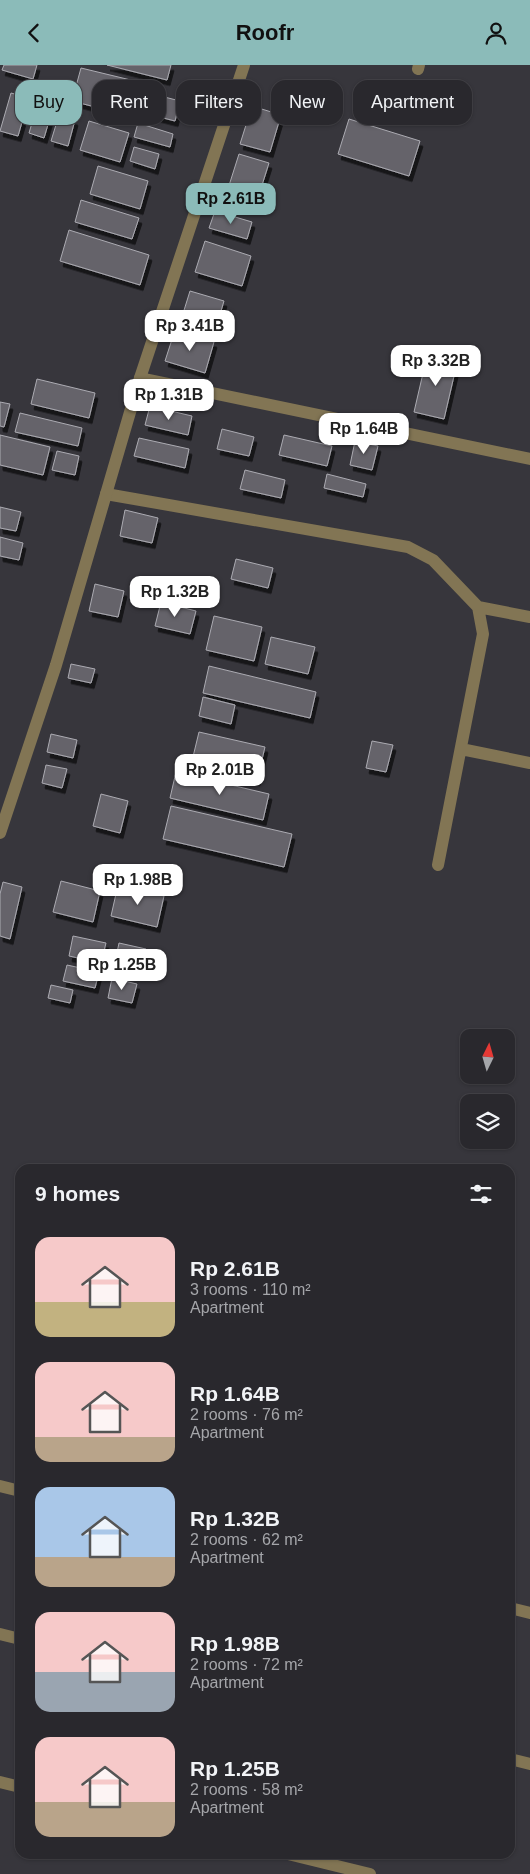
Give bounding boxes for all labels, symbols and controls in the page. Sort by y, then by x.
icon: back [20,19,48,47]
icon: person [482,19,510,47]
text: Roofr [236,20,294,45]
chip: Buy [15,80,82,125]
chip: Rent [92,80,166,125]
chip: Filters [176,80,261,125]
chip: New [271,80,343,125]
chip: Apartment [353,80,472,125]
pin: Rp 2.61B [179,183,283,225]
text: Rp 2.61B [197,190,265,207]
pin: Rp 3.41B [138,309,242,352]
text: Rp 3.41B [156,317,224,334]
pin: Rp 3.32B [384,345,488,387]
text: Rp 3.32B [402,352,470,369]
pin: Rp 1.31B [117,379,221,421]
text: Rp 1.31B [135,386,203,403]
pin: Rp 1.64B [312,413,416,455]
text: Rp 1.64B [330,420,398,437]
pin: Rp 1.32B [123,575,227,618]
text: Rp 1.32B [141,583,209,600]
pin: Rp 2.01B [168,753,272,796]
text: Rp 2.01B [186,761,254,778]
pin: Rp 1.98B [86,863,190,906]
text: Rp 1.98B [104,871,172,888]
pin: Rp 1.25B [70,949,174,991]
text: Rp 1.25B [88,956,156,973]
north arrow [460,1029,515,1084]
map controls [460,1029,515,1149]
button: layers [460,1094,515,1149]
icon: filters [467,1180,495,1208]
text: 9 homes [35,1182,120,1205]
icon: home [75,1257,135,1317]
text: Rp 2.61B [190,1257,280,1280]
text: 3 rooms · 110 m² [190,1281,311,1298]
text: Apartment [190,1299,264,1316]
icon: home [75,1382,135,1442]
text: Rp 1.64B [190,1382,280,1405]
text: 2 rooms · 76 m² [190,1406,303,1423]
text: Apartment [190,1424,264,1441]
icon: home [75,1507,135,1567]
text: Rp 1.32B [190,1507,280,1530]
text: 2 rooms · 62 m² [190,1531,303,1548]
text: Apartment [190,1549,264,1566]
icon: home [75,1632,135,1692]
text: Rp 1.98B [190,1632,280,1655]
text: 2 rooms · 72 m² [190,1656,303,1673]
text: Apartment [190,1674,264,1691]
icon: home [75,1757,135,1817]
text: Rp 1.25B [190,1757,280,1780]
text: 2 rooms · 58 m² [190,1781,303,1798]
text: Apartment [190,1799,264,1816]

